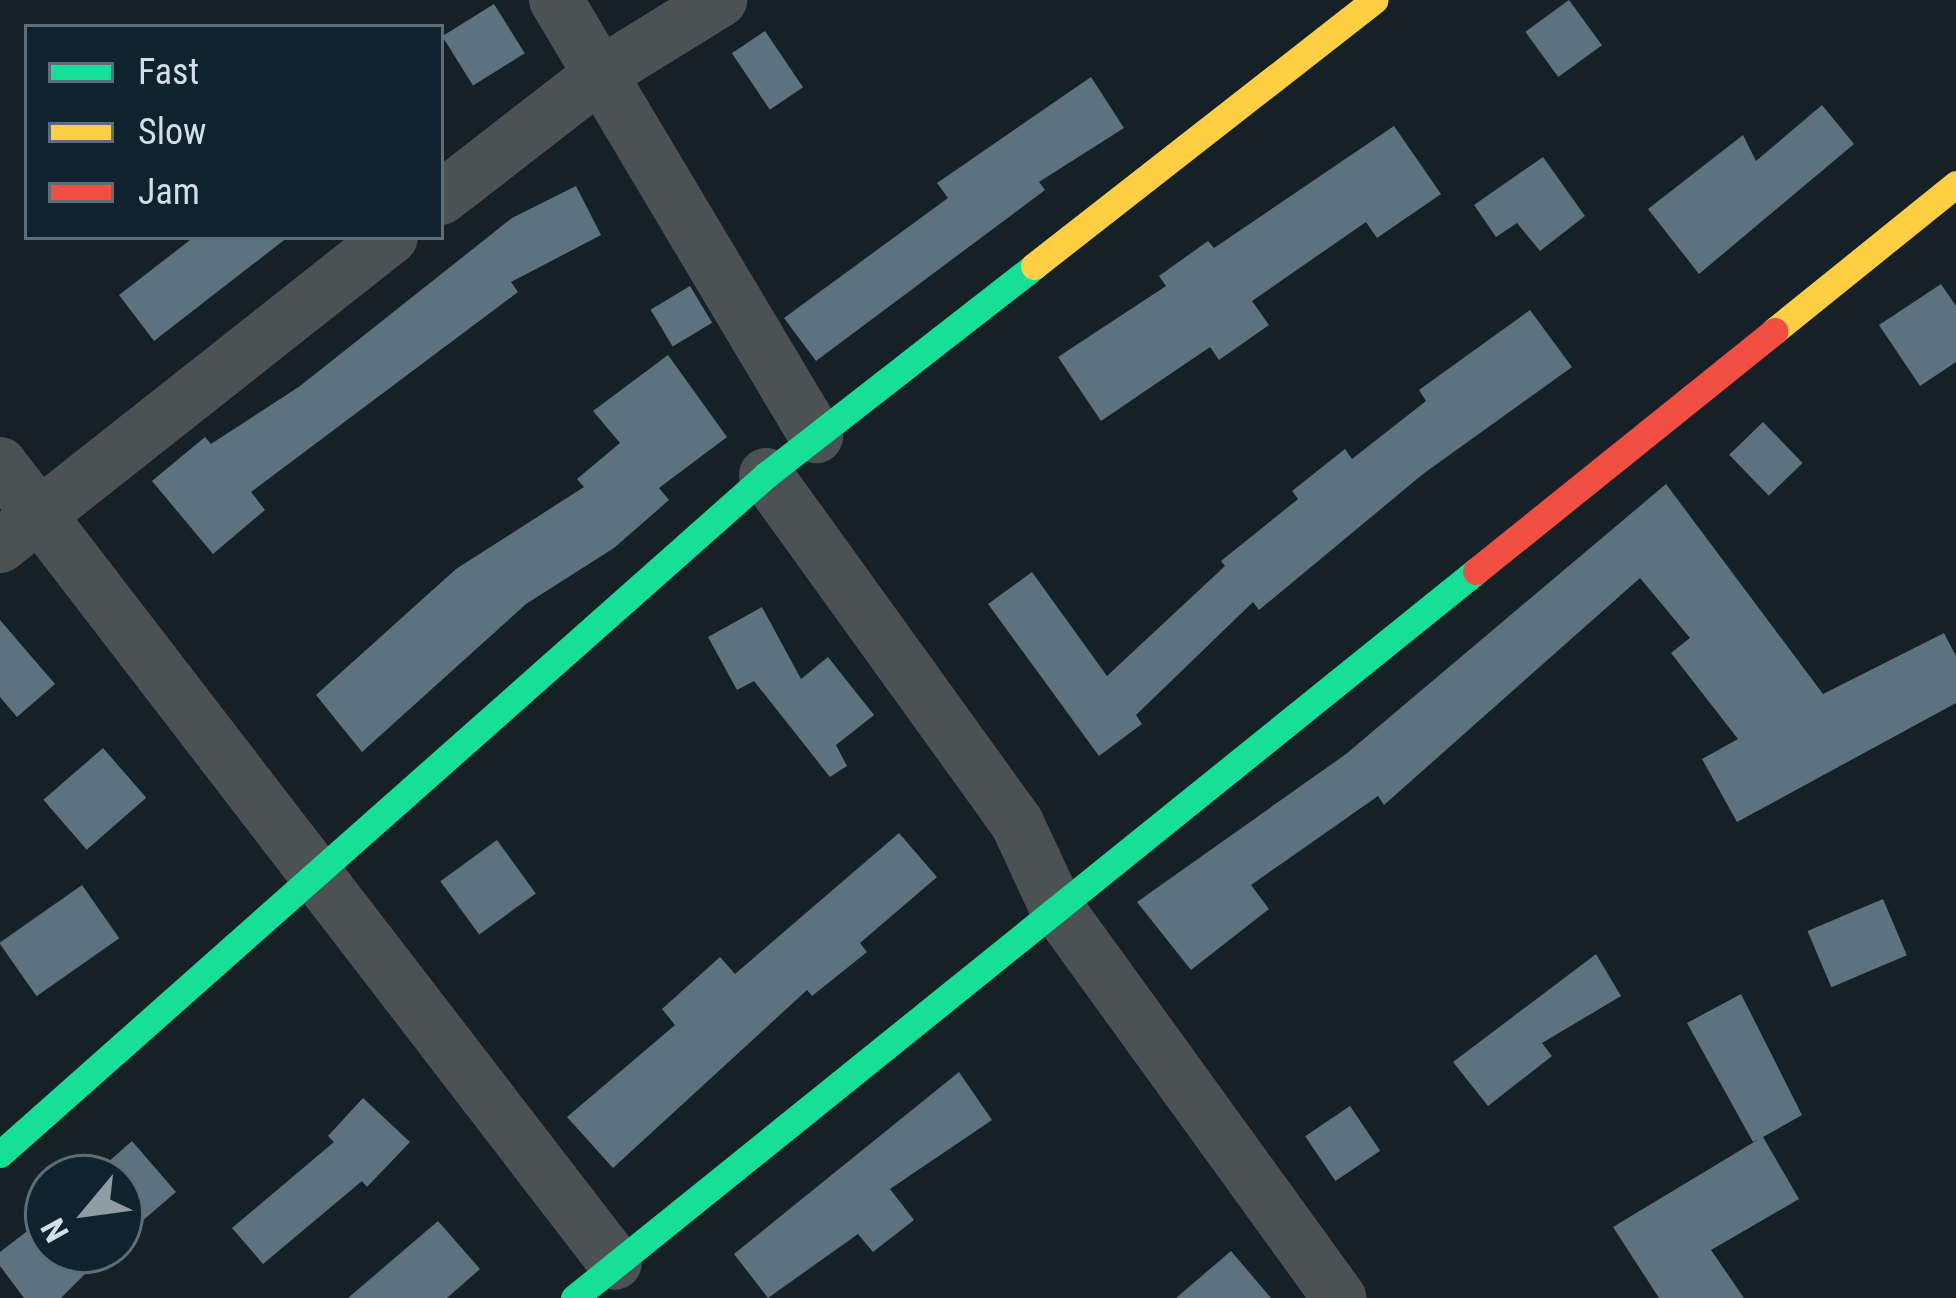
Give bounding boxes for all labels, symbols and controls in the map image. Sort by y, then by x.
legend [24,24,444,240]
text: Fast [138,51,199,93]
text: Slow [138,111,206,153]
text: Jam [138,171,200,213]
north arrow [24,1154,144,1274]
text: N [33,1212,77,1249]

